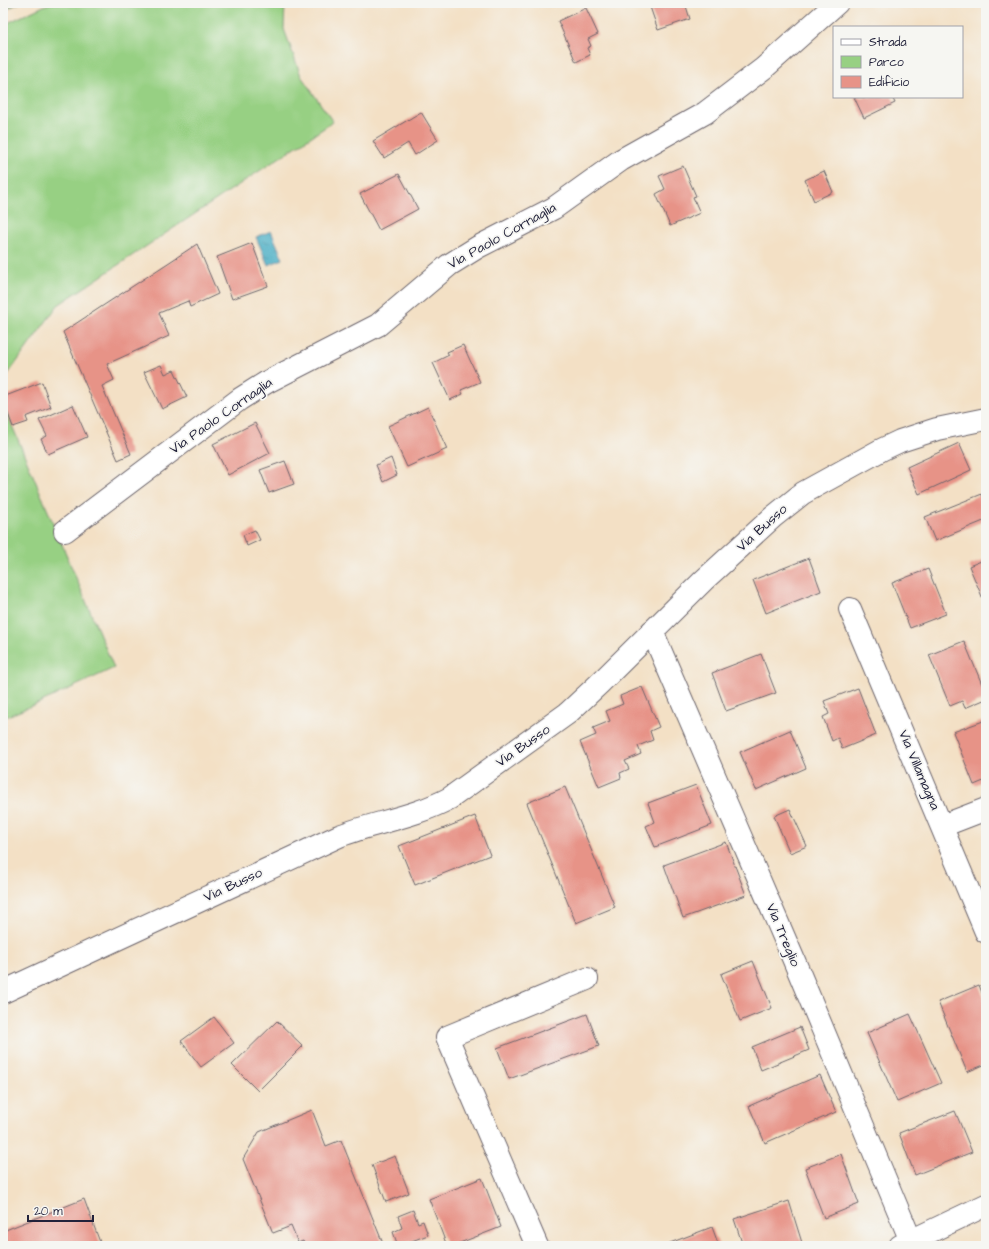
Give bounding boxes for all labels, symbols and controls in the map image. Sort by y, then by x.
legend [833,26,963,98]
text: Strada [869,34,907,51]
text: Parco [869,54,904,71]
text: Edificio [869,74,909,91]
street label: Via Paolo Cornaglia [444,198,560,274]
street label: Via Paolo Cornaglia [165,373,277,459]
street label: Via Busso [732,500,792,556]
street label: Via Busso [492,720,554,772]
street label: Via Villamagna [893,727,945,813]
street label: Via Busso [200,863,266,907]
street label: Via Treglio [761,900,805,970]
scale bar [28,1197,93,1223]
text: 20 m [34,1203,63,1220]

